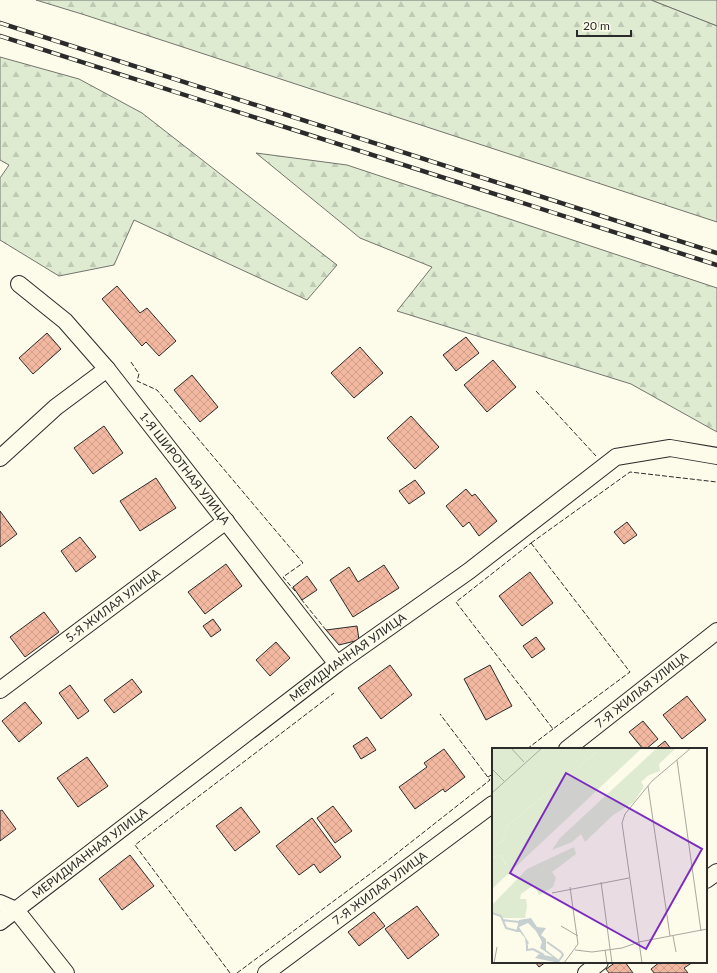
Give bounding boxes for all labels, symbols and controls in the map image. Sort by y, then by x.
scale bar [577,12,631,38]
text: 20 m [583,18,610,33]
street label: 1-Я ШИРОТНАЯ УЛИЦА [136,409,234,528]
street label: 5-Я ЖИЛАЯ УЛИЦА [62,564,164,645]
street label: МЕРИДИАННАЯ УЛИЦА [286,609,410,705]
street label: 7-Я ЖИЛАЯ УЛИЦА [592,648,692,731]
inset map [492,748,707,963]
street label: МЕРИДИАННАЯ УЛИЦА [29,804,151,902]
street label: 7-Я ЖИЛАЯ УЛИЦА [329,847,431,928]

